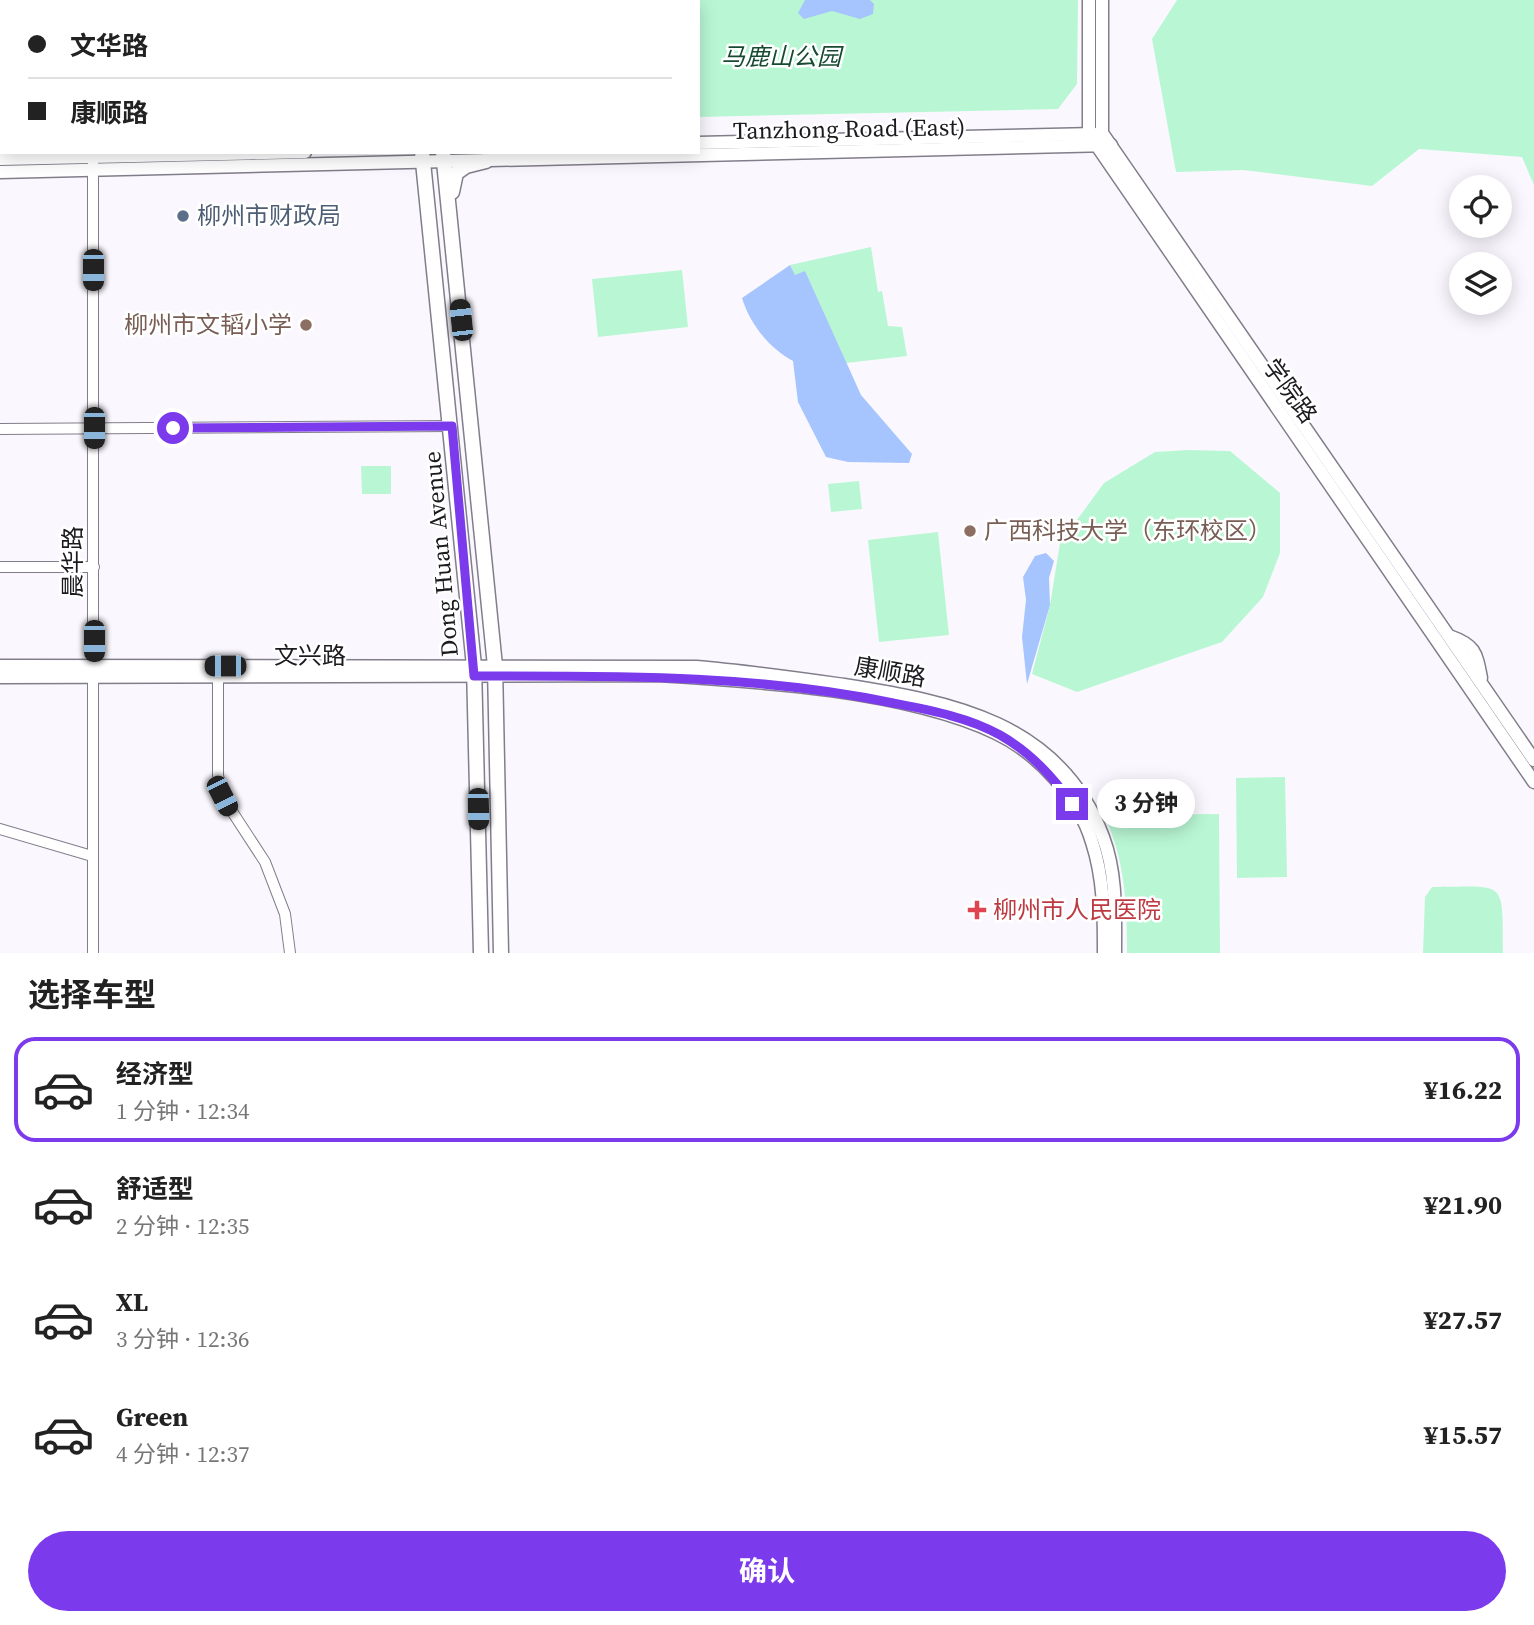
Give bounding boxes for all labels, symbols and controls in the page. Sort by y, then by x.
text: 文华路 [70,28,148,64]
park label: 马鹿山公园 [721,40,844,73]
text: 康顺路 [70,95,148,131]
street label: Tanzhong Road (East) [733,110,965,147]
map controls [1449,175,1512,315]
button: locate [1449,175,1512,238]
place label: 柳州市财政局 [197,199,341,232]
marker: 柳州市财政局 [175,208,191,224]
car [83,249,104,291]
button: layers [1449,252,1512,315]
car [449,298,474,342]
place label: 柳州市文韬小学 [124,308,292,341]
marker: 柳州市文韬小学 [298,317,314,333]
street label: 学院路 [1256,352,1325,430]
car [84,407,105,449]
route start [157,412,189,444]
street label: Dong Huan Avenue [415,450,466,658]
place label: 广西科技大学（东环校区） [984,514,1272,547]
marker: 广西科技大学（东环校区） [962,523,978,539]
street label: 晨华路 [56,526,89,598]
car [84,620,105,662]
street label: 文兴路 [274,639,346,672]
street label: 康顺路 [852,649,928,694]
car [205,656,247,677]
car [204,773,241,819]
callout: 3 分钟 [1096,780,1194,828]
text: 3 分钟 [1114,787,1178,819]
car [468,788,489,830]
route end [1056,788,1088,820]
place label: 柳州市人民医院 [993,893,1161,926]
marker: 柳州市人民医院 [967,900,987,920]
text: 选择车型 [28,973,156,1017]
text: 经济型 [116,1056,194,1092]
icon: car [32,1058,95,1121]
text: ¥16.22 [1424,1072,1502,1108]
text: 1 分钟 · 12:34 [116,1095,249,1127]
text: 舒适型 [116,1171,194,1207]
icon: car [32,1173,95,1236]
text: ¥21.90 [1424,1187,1502,1223]
text: 2 分钟 · 12:35 [116,1210,249,1242]
text: XL [116,1284,148,1320]
icon: car [32,1288,95,1351]
text: ¥27.57 [1424,1302,1502,1338]
text: 3 分钟 · 12:36 [116,1323,249,1355]
text: Green [116,1399,188,1435]
icon: car [32,1403,95,1466]
text: ¥15.57 [1424,1417,1502,1453]
text: 4 分钟 · 12:37 [116,1438,249,1470]
button: 确认 [28,1531,1506,1611]

